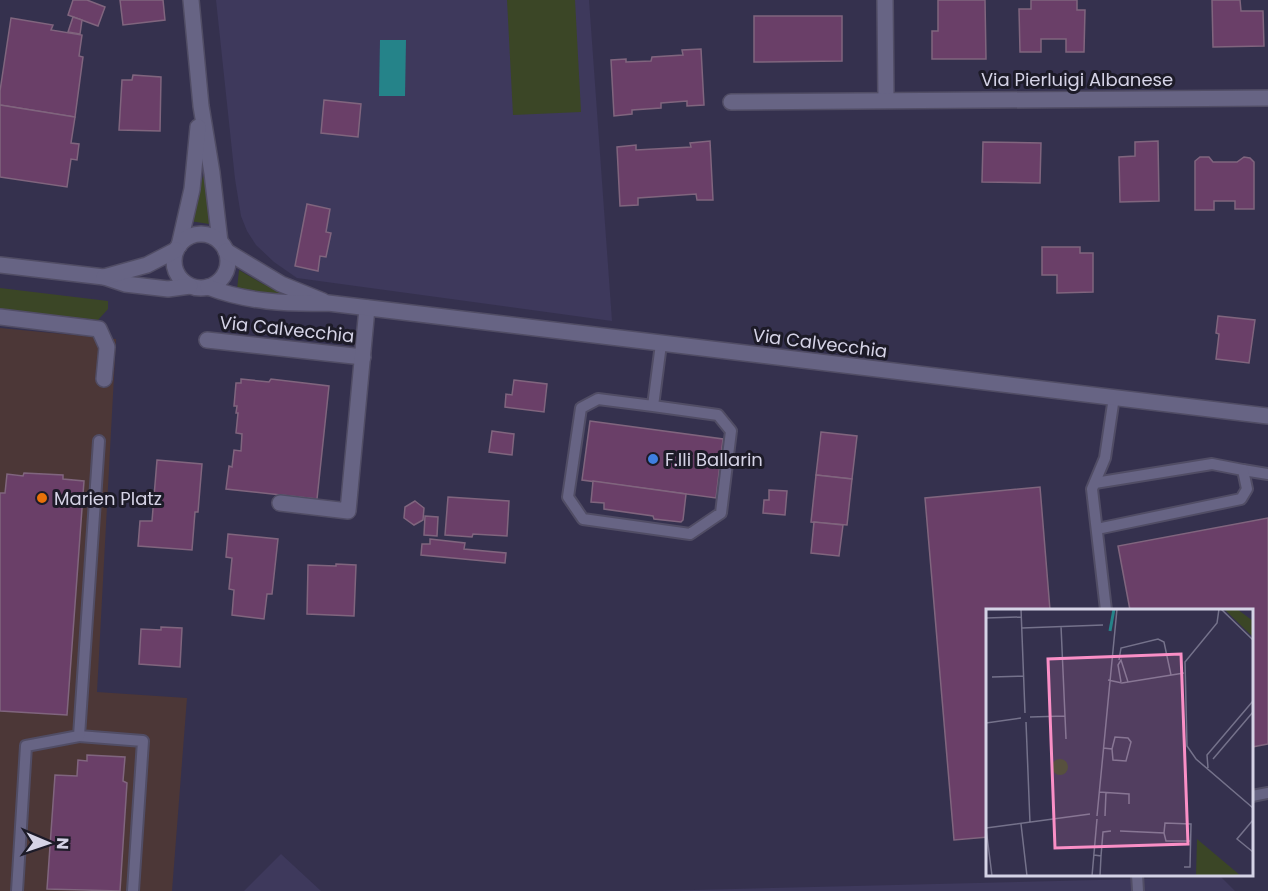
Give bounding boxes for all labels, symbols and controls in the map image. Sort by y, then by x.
street label: Via Pierluigi Albanese [981,67,1173,92]
street label: Via Calvecchia [218,309,356,349]
street label: Via Calvecchia [751,322,889,364]
place label: F.lli Ballarin [665,447,763,472]
marker: F.lli Ballarin [646,452,660,466]
place label: Marien Platz [54,486,162,511]
marker: Marien Platz [35,491,49,505]
inset map [986,609,1253,876]
north arrow [18,813,78,873]
text: N [51,837,74,850]

